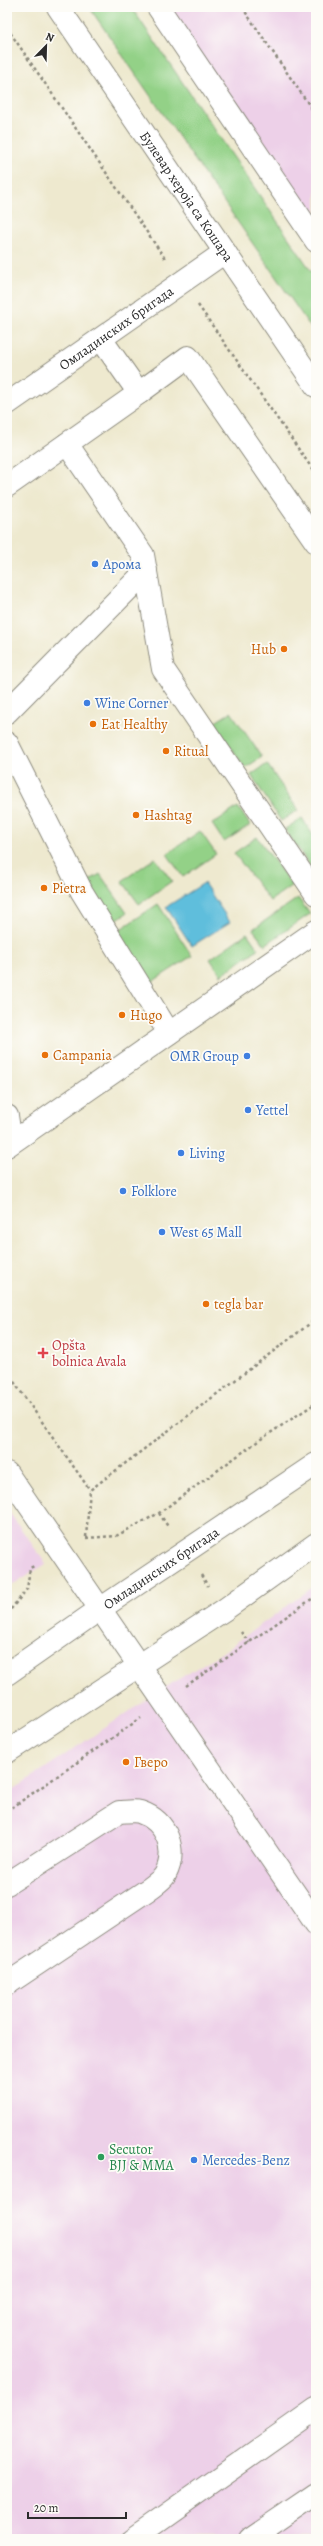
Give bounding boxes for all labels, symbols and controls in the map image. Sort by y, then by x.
north arrow [26,26,66,66]
text: N [43,29,56,46]
street label: Булевар хероја са Кошара [136,127,238,266]
street label: Омладинских бригада [55,281,178,375]
place label: Арома [102,555,142,574]
marker: Арома [90,559,100,569]
place label: Hub [251,640,276,659]
marker: Hub [279,644,289,654]
place label: Wine Corner [94,694,169,713]
marker: Wine Corner [82,698,92,708]
place label: Eat Healthy [101,715,168,734]
marker: Eat Healthy [88,719,98,729]
place label: Ritual [174,742,209,761]
marker: Ritual [161,746,171,756]
place label: Hashtag [144,806,192,825]
marker: Hashtag [131,810,141,820]
place label: Pietra [52,879,87,898]
marker: Pietra [39,883,49,893]
place label: Hugo [130,1006,162,1025]
marker: Hugo [117,1010,127,1020]
place label: Campania [53,1046,112,1065]
place label: OMR Group [170,1047,239,1066]
marker: Campania [40,1050,50,1060]
marker: OMR Group [242,1051,252,1061]
place label: Yettel [255,1101,289,1120]
marker: Yettel [243,1105,253,1115]
place label: Living [189,1144,225,1163]
marker: Living [176,1148,186,1158]
place label: Folklore [131,1182,177,1201]
marker: Folklore [118,1186,128,1196]
place label: West 65 Mall [169,1223,242,1242]
marker: West 65 Mall [157,1227,167,1237]
place label: tegla bar [214,1295,264,1314]
marker: tegla bar [201,1299,211,1309]
place label: Opšta bolnica Avala [52,1336,127,1371]
marker: Opšta bolnica Avala [37,1347,49,1359]
street label: Омладинских бригада [99,1522,223,1614]
place label: Гверо [134,1753,168,1772]
marker: Гверо [121,1757,131,1767]
place label: Secutor BJJ & MMA [109,2140,175,2175]
place label: Mercedes-Benz [202,2151,290,2170]
marker: Secutor BJJ & MMA [96,2152,106,2162]
marker: Mercedes-Benz [189,2155,199,2165]
scale bar [28,2494,126,2520]
text: 20 m [34,2500,58,2516]

